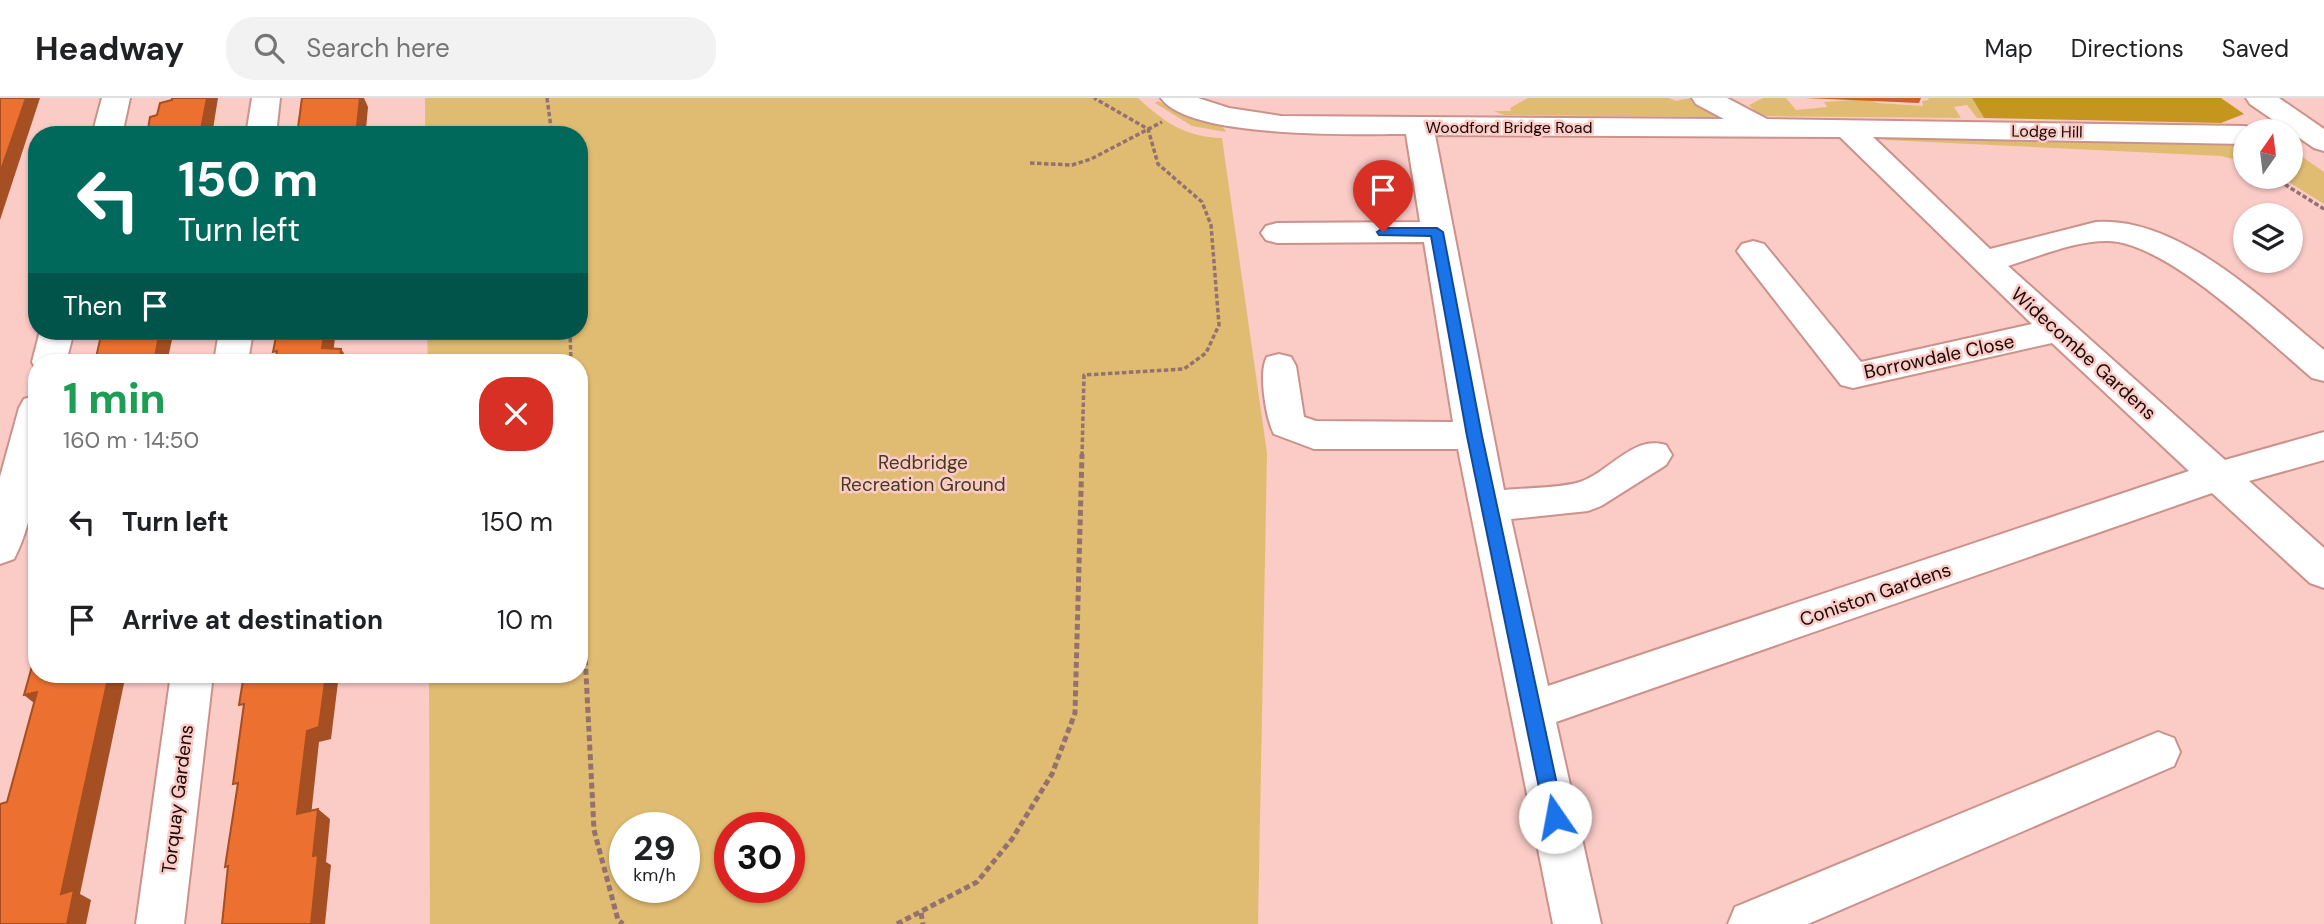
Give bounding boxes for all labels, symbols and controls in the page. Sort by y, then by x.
search box [226,17,716,80]
text: Headway [35,27,184,70]
icon: search [250,29,288,67]
text: Search here [306,31,450,65]
text: Map [1985,33,2033,64]
text: Directions [2071,33,2184,64]
text: Saved [2222,33,2289,64]
street label: Woodford Bridge Road [1426,117,1592,138]
north arrow [2233,119,2303,189]
map controls [2233,119,2303,273]
street label: Lodge Hill [2011,120,2083,143]
text: 150 m [178,147,318,211]
icon: left [63,154,154,245]
pin [1353,160,1413,232]
icon: arrive [1364,171,1402,209]
button: layers [2233,203,2303,273]
text: Turn left [178,209,300,251]
street label: Widecombe Gardens [2006,282,2162,425]
icon: arrive [136,287,174,325]
text: Then [63,289,122,323]
street label: Borrowdale Close [1862,328,2017,385]
text: 1 min [63,371,166,426]
button: close [479,377,553,451]
text: 160 m · 14:50 [63,425,199,455]
park label: Redbridge Recreation Ground [840,450,1006,497]
icon: left [63,503,101,541]
text: Turn left [122,505,229,539]
text: 150 m [481,505,553,539]
street label: Coniston Gardens [1796,557,1954,632]
icon: arrive [63,601,101,639]
text: Arrive at destination [122,603,383,637]
text: 10 m [497,603,553,637]
street label: Torquay Gardens [156,723,199,875]
position arrow [1518,780,1592,854]
speed limit sign: 30 [714,812,805,903]
text: 29 [633,825,676,871]
text: km/h [633,863,676,887]

